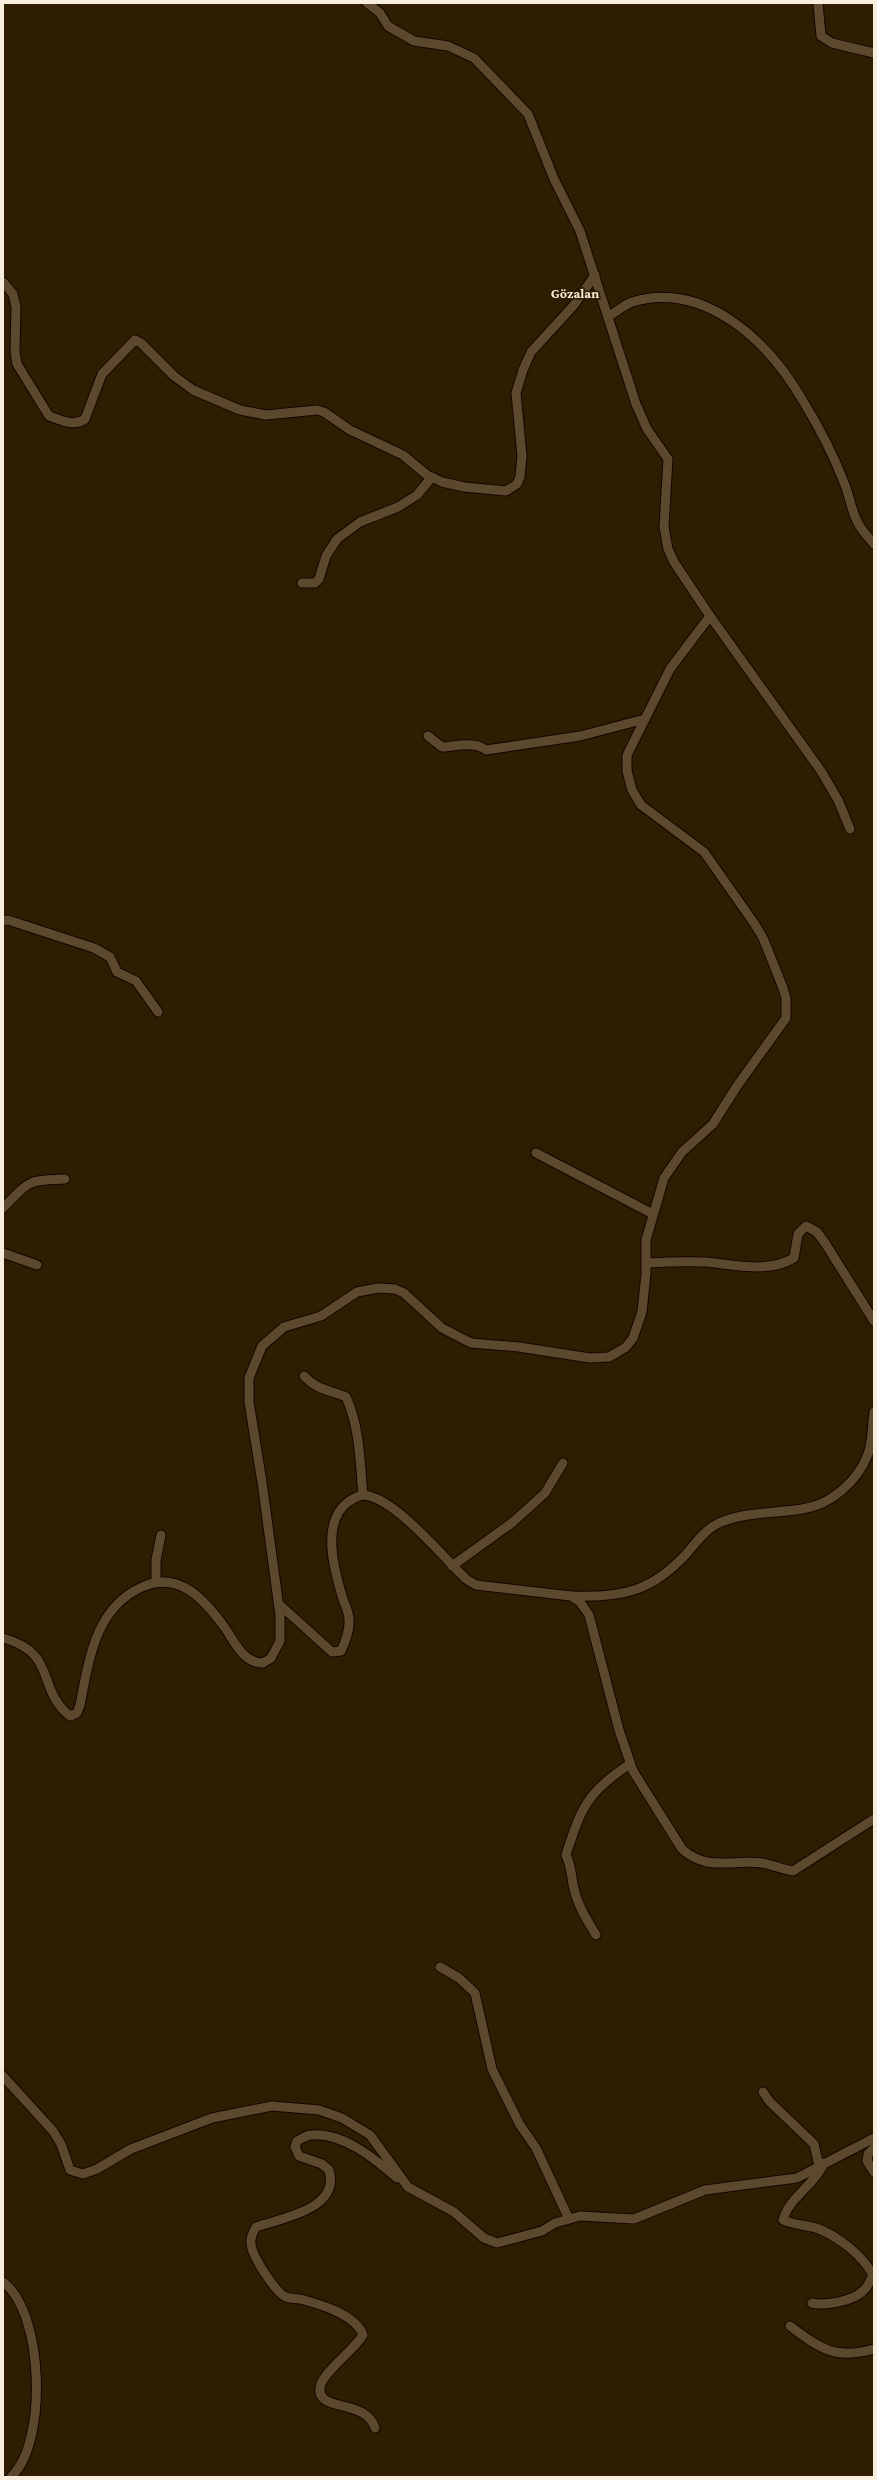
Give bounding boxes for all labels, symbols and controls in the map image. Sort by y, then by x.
district label: Gözalan [551,285,599,301]

